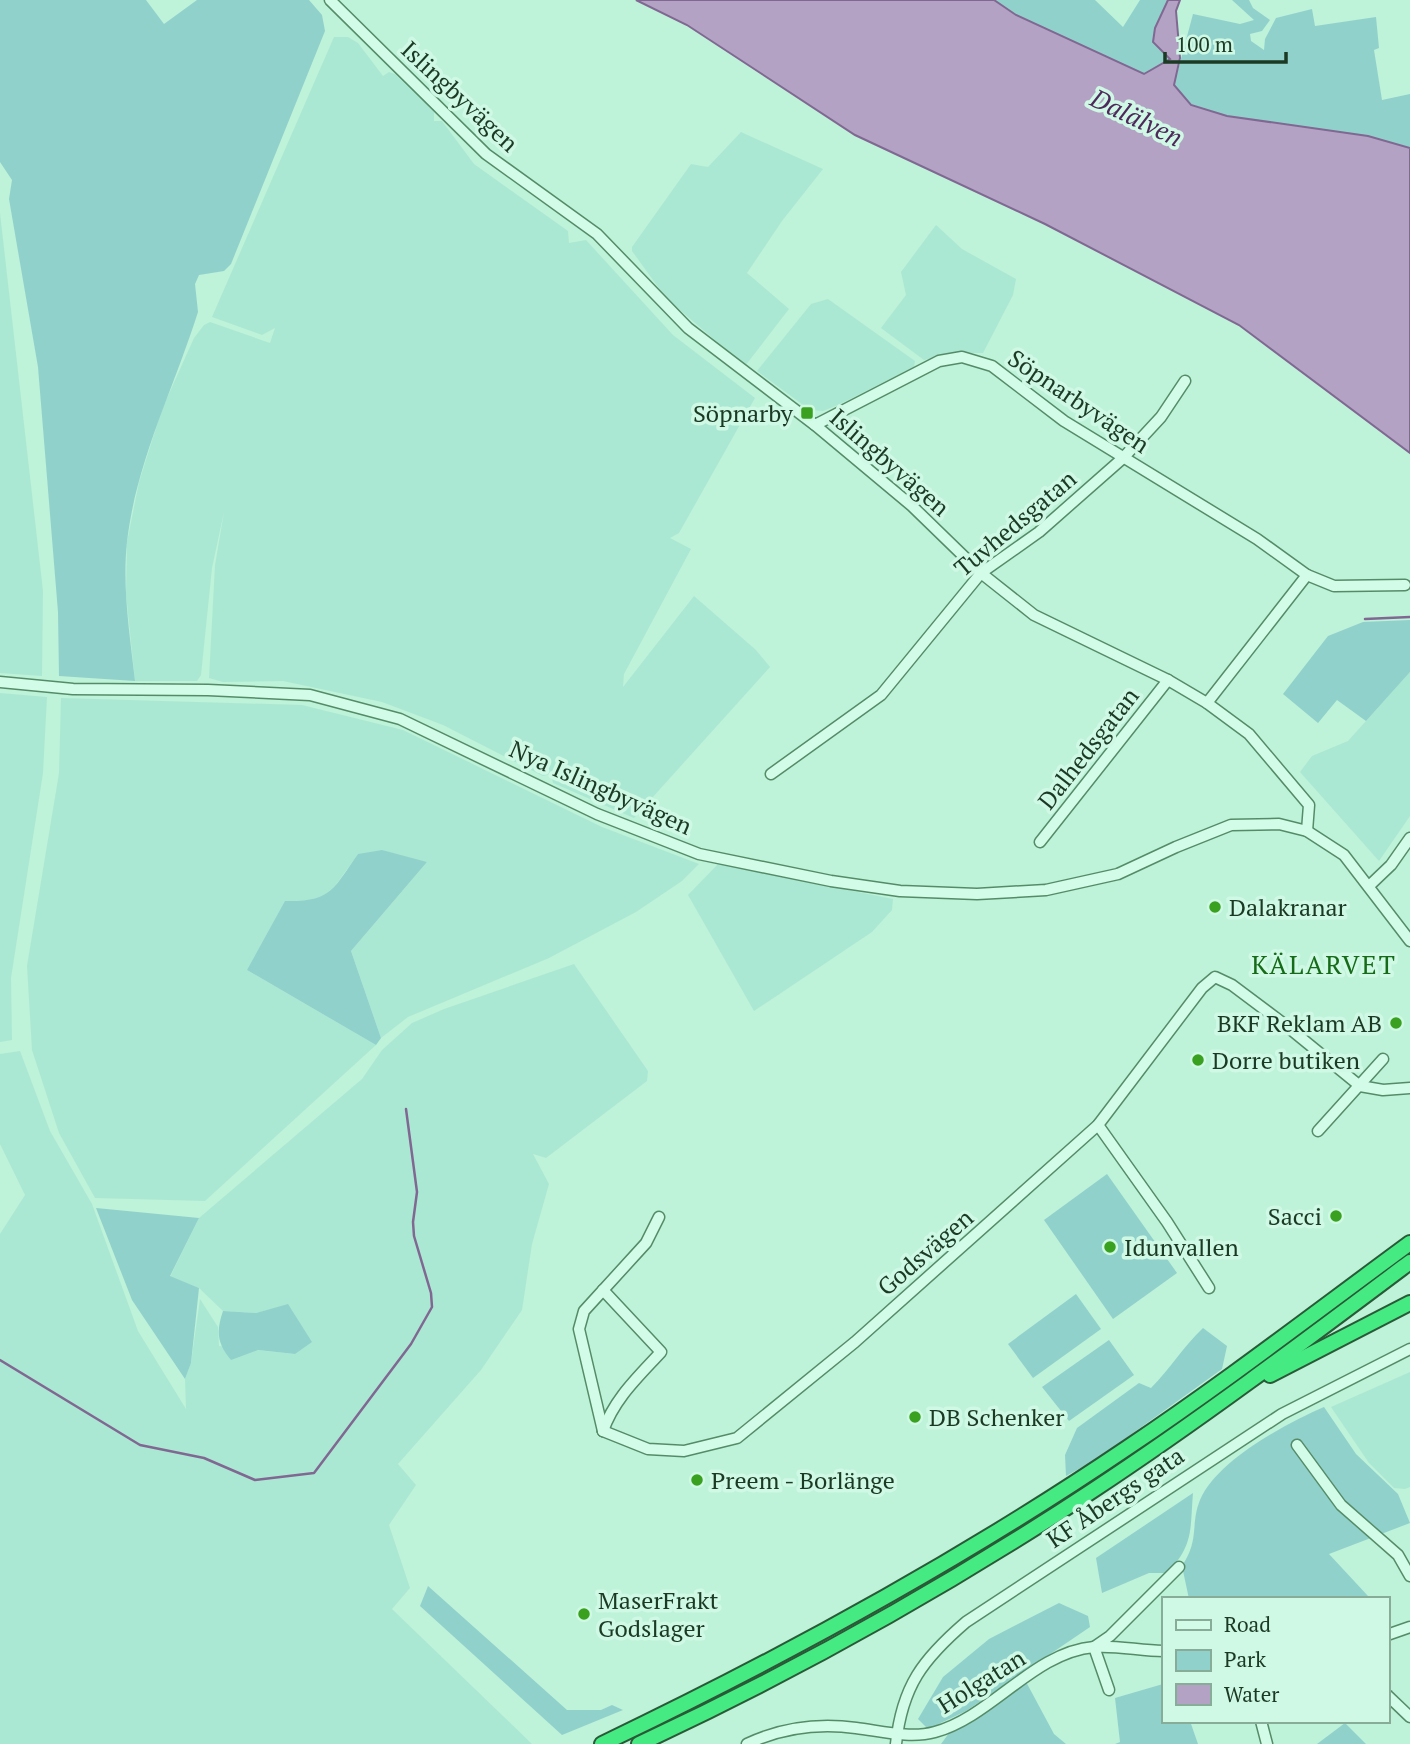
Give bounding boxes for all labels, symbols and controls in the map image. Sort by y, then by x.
scale bar [1165,21,1286,65]
text: 100 m [1176,30,1233,58]
street label: Islingbyvägen [395,34,525,158]
water label: Dalälven [1085,80,1188,154]
street label: Söpnarbyvägen [1002,342,1156,460]
place label: Söpnarby [693,397,794,429]
street label: Islingbyvägen [823,401,957,523]
marker: Söpnarby [799,405,815,421]
street label: Tuvhedsgatan [947,463,1083,583]
street label: Dalhedsgatan [1030,681,1146,815]
street label: Nya Islingbyvägen [505,732,697,842]
place label: Dalakranar [1229,891,1348,923]
marker: Dalakranar [1207,899,1223,915]
district label: KÄLARVET [1251,947,1397,981]
place label: BKF Reklam AB [1217,1007,1382,1039]
marker: BKF Reklam AB [1388,1015,1404,1031]
place label: Dorre butiken [1212,1044,1360,1076]
marker: Dorre butiken [1190,1052,1206,1068]
place label: Sacci [1268,1200,1322,1232]
street label: Godsvägen [870,1202,980,1302]
marker: Sacci [1328,1208,1344,1224]
place label: Idunvallen [1124,1231,1239,1263]
marker: Idunvallen [1102,1239,1118,1255]
place label: DB Schenker [929,1401,1065,1433]
marker: DB Schenker [907,1409,923,1425]
street label: KF Åbergs gata [1040,1439,1190,1555]
place label: Preem - Borlänge [711,1464,895,1496]
marker: Preem - Borlänge [689,1472,705,1488]
place label: MaserFrakt Godslager [598,1584,718,1644]
legend [1162,1597,1389,1723]
marker: MaserFrakt Godslager [576,1606,592,1622]
text: Road [1224,1610,1271,1638]
street label: Holgatan [931,1641,1031,1721]
text: Park [1224,1645,1266,1673]
text: Water [1224,1680,1279,1708]

